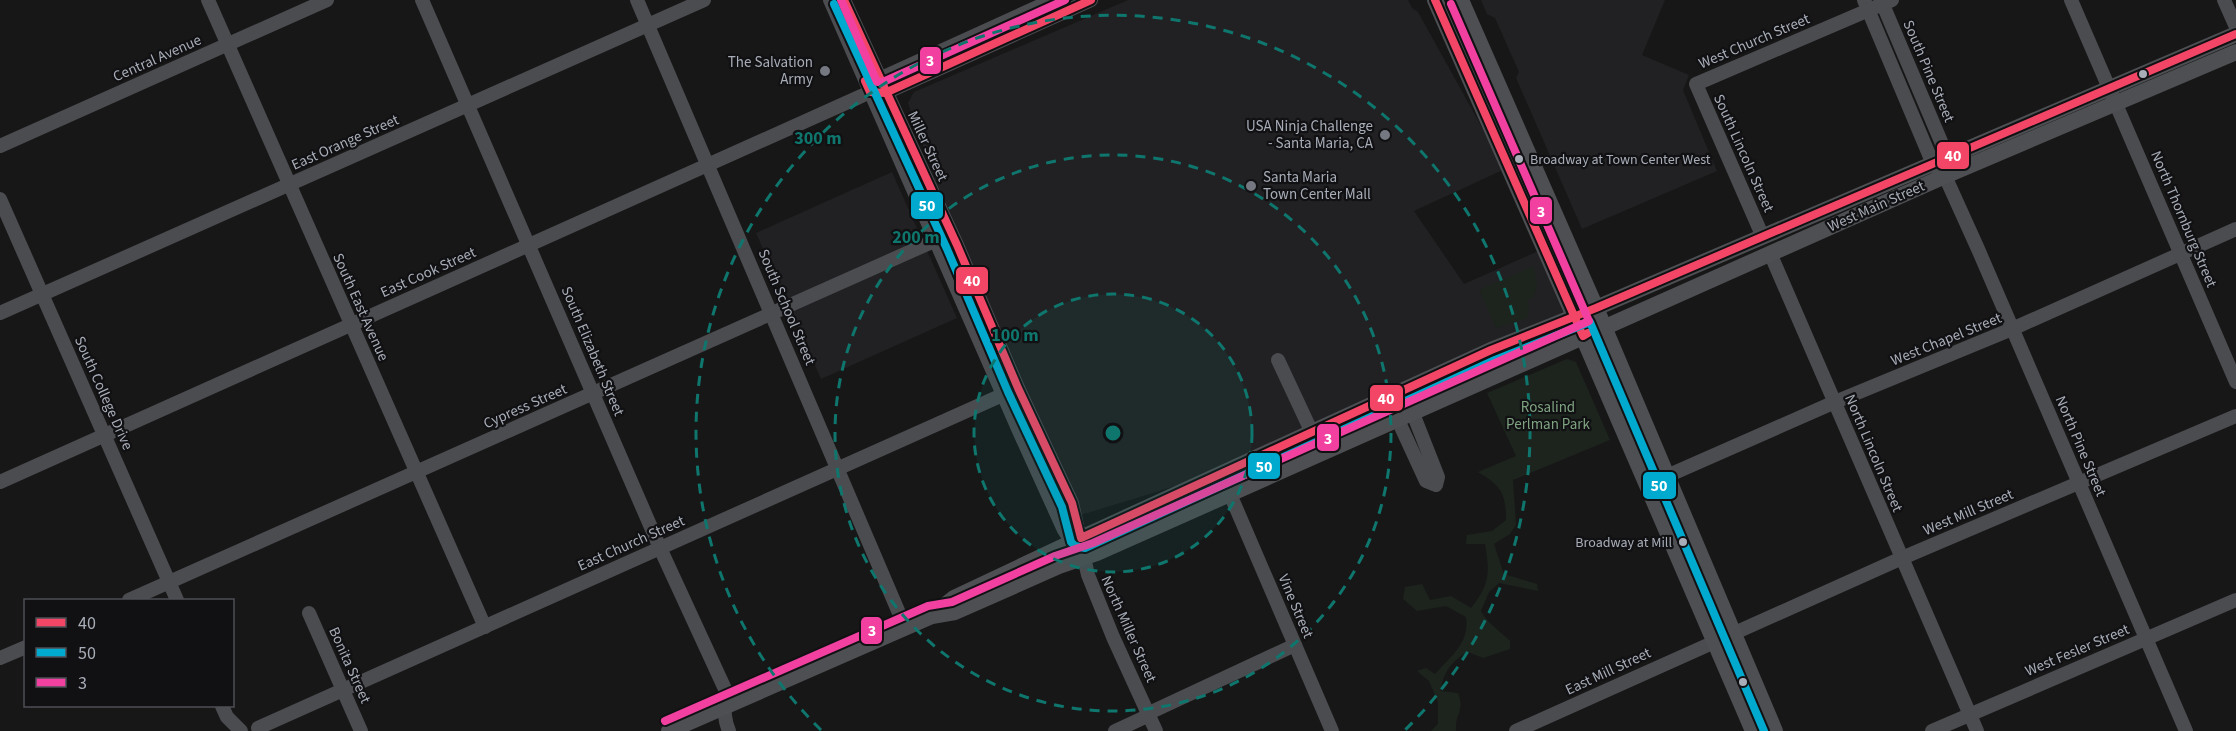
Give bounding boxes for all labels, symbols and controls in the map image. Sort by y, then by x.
street label: West Church Street [1695,9,1813,74]
street label: South Pine Street [1898,17,1959,125]
street label: Central Avenue [110,30,205,87]
line badge: 3 [919,46,942,75]
text: 3 [926,50,934,72]
place label: The Salvation Army [728,52,813,90]
marker: The Salvation Army [818,64,832,78]
unlabelled marker [2137,68,2149,80]
street label: South Lincoln Street [1708,91,1779,215]
street label: Miller Street [902,108,953,185]
street label: East Orange Street [288,109,402,176]
place label: USA Ninja Challenge - Santa Maria, CA [1246,116,1374,154]
text: 300 m [794,126,842,151]
marker: USA Ninja Challenge - Santa Maria, CA [1378,128,1392,142]
line badge: 40 [1936,141,1970,170]
text: 40 [1945,145,1961,167]
street label: North Thornburg Street [2145,148,2222,291]
place label: Broadway at Town Center West [1530,150,1711,170]
marker: Broadway at Town Center West [1513,153,1525,165]
place label: Santa Maria Town Center Mall [1263,167,1371,205]
street label: West Main Street [1824,176,1928,237]
marker: Santa Maria Town Center Mall [1244,179,1258,193]
line badge: 50 [910,191,944,220]
text: 50 [919,195,935,217]
line badge: 3 [1529,196,1553,225]
text: 3 [1537,201,1545,223]
text: 200 m [892,225,940,250]
street label: East Cook Street [377,242,479,303]
street label: South School Street [753,246,820,368]
street label: South East Avenue [327,250,394,365]
line badge: 40 [955,266,989,295]
text: 40 [964,270,980,292]
street label: South Elizabeth Street [556,283,629,419]
street label: West Chapel Street [1888,308,2005,371]
text: 100 m [991,323,1039,348]
street label: South College Drive [69,333,138,453]
street label: Cypress Street [480,379,570,434]
line badge: 40 [1369,384,1404,412]
text: 40 [1378,388,1394,410]
street label: North Lincoln Street [1839,391,1908,515]
street label: North Pine Street [2050,393,2111,500]
park label: Rosalind Perlman Park [1506,397,1590,435]
centre of rings [1103,423,1123,443]
line badge: 3 [1316,423,1340,452]
text: 3 [1324,428,1332,450]
line badge: 50 [1247,452,1281,480]
text: 50 [1256,456,1272,478]
line badge: 50 [1642,471,1677,500]
text: 50 [1651,475,1667,497]
street label: West Mill Street [1920,484,2017,541]
street label: East Church Street [574,510,688,576]
place label: Broadway at Mill [1575,533,1672,553]
marker: Broadway at Mill [1677,536,1689,548]
street label: Vine Street [1273,571,1318,641]
street label: North Miller Street [1096,573,1161,686]
legend [24,599,234,707]
text: 40 [78,611,96,636]
line badge: 3 [860,616,883,645]
street label: West Fesler Street [2022,619,2133,682]
text: 3 [868,620,876,642]
street label: Bonita Street [323,624,376,707]
text: 50 [78,641,96,666]
street label: East Mill Street [1562,642,1655,700]
text: 3 [78,671,87,696]
unlabelled marker [1737,676,1749,688]

